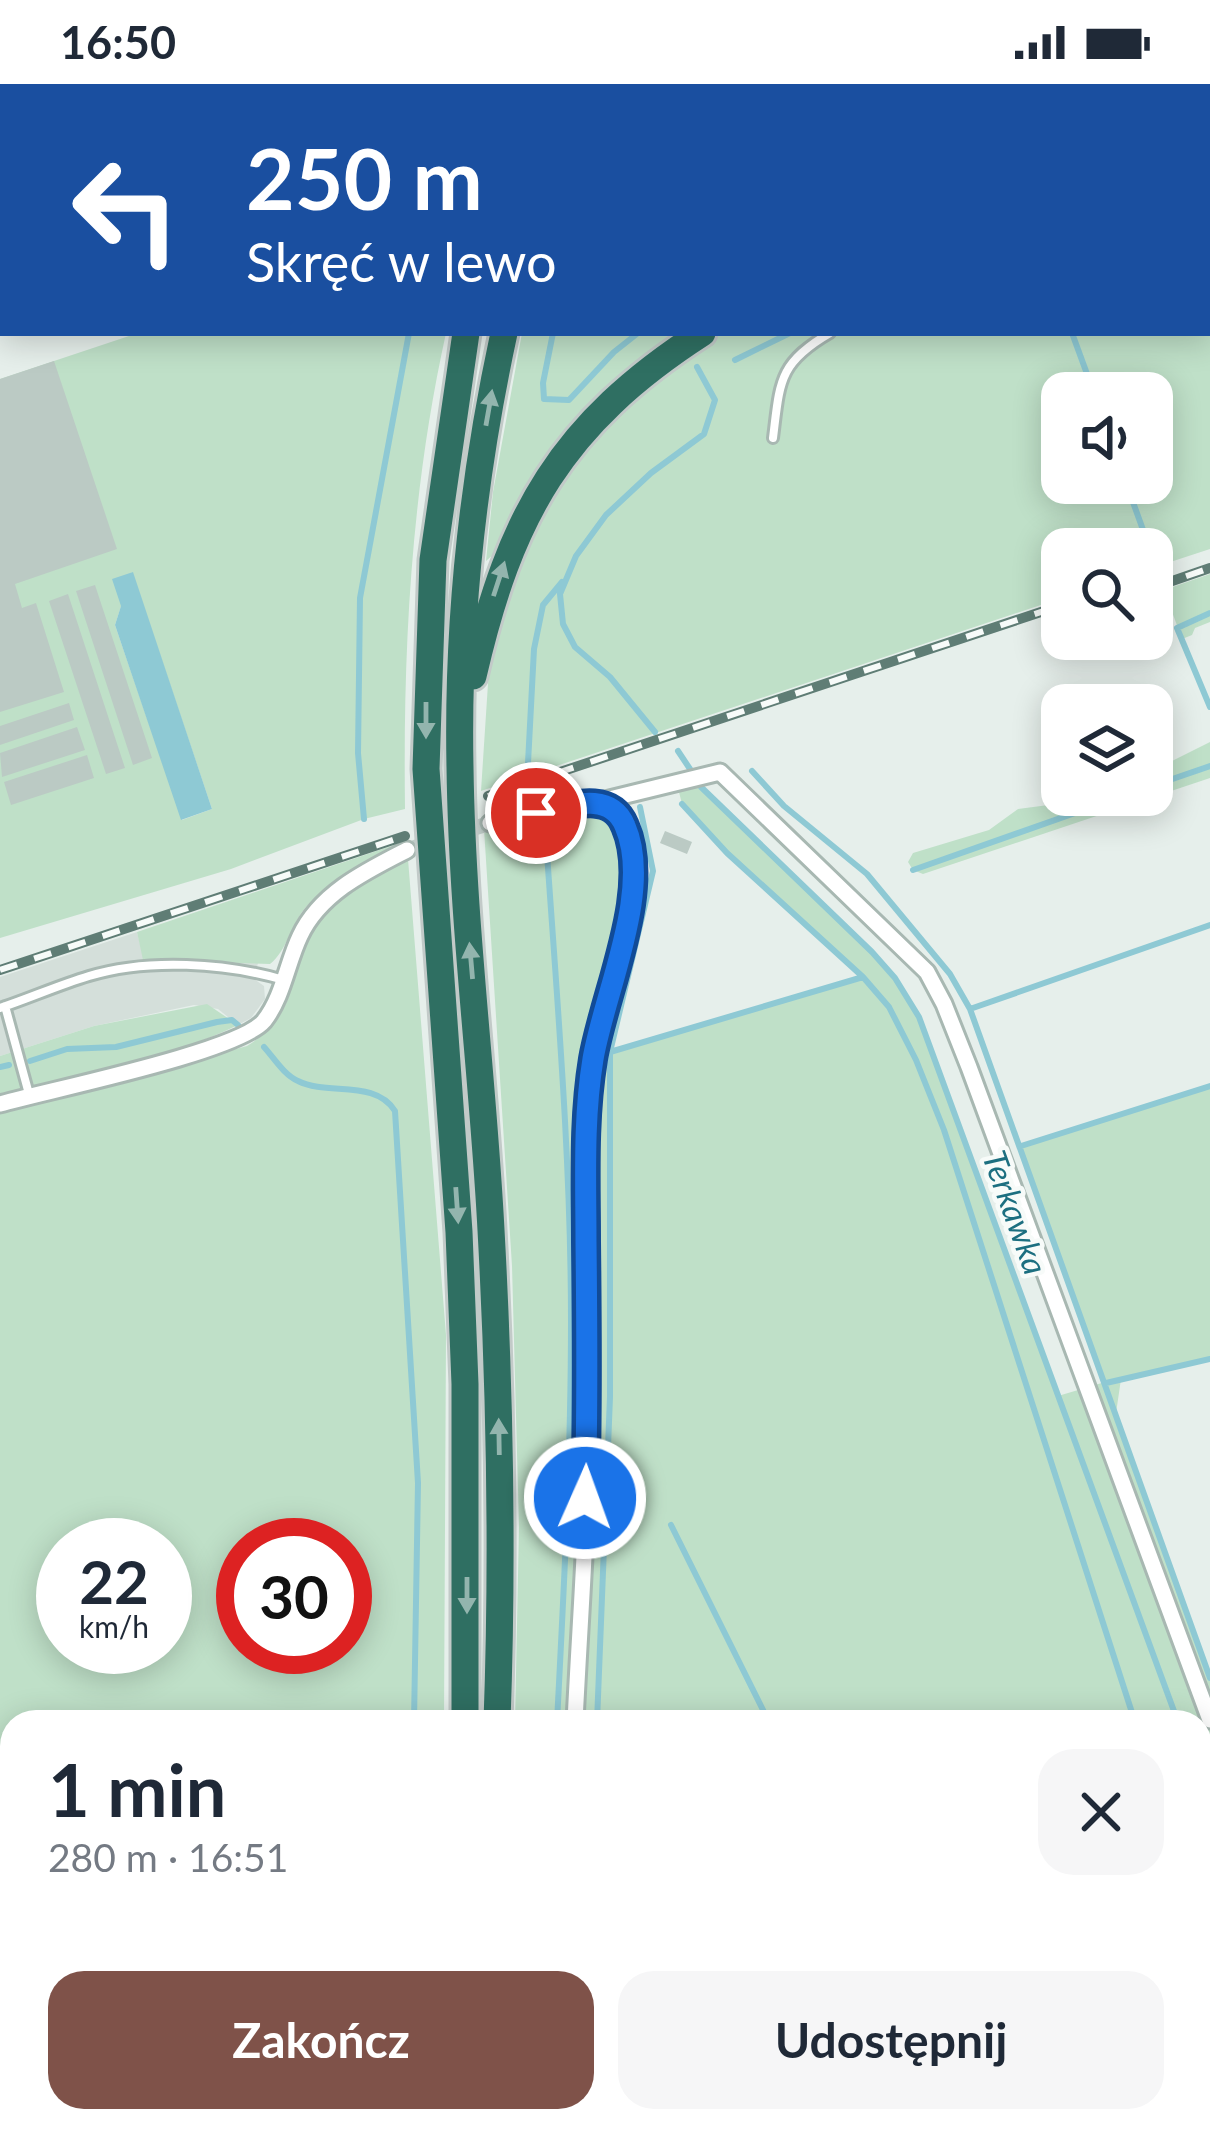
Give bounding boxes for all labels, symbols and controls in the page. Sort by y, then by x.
text: 16:50 [60,15,176,69]
text: 250 m [246,127,483,228]
icon: left [48,132,204,288]
text: Skręć w lewo [246,229,557,294]
map controls [1041,372,1173,816]
button: sound [1041,372,1173,504]
one-way arrow [479,389,498,426]
button: search [1041,528,1173,660]
one-way arrow [491,560,510,597]
button: layers [1041,684,1173,816]
one-way arrow [416,702,436,740]
pin [485,762,587,864]
icon: arrive [503,780,569,846]
one-way arrow [462,942,481,979]
water label: Terkawka [975,1145,1057,1279]
one-way arrow [447,1187,466,1224]
one-way arrow [489,1417,509,1455]
position arrow [522,1435,648,1561]
speed limit sign: 30 [216,1518,372,1674]
text: 22 [79,1545,149,1617]
one-way arrow [457,1577,477,1615]
text: km/h [79,1608,149,1644]
text: 1 min [48,1746,226,1832]
button: close [1038,1749,1164,1875]
text: 280 m · 16:51 [48,1834,288,1880]
button: Zakończ [48,1971,594,2109]
button: Udostępnij [618,1971,1164,2109]

